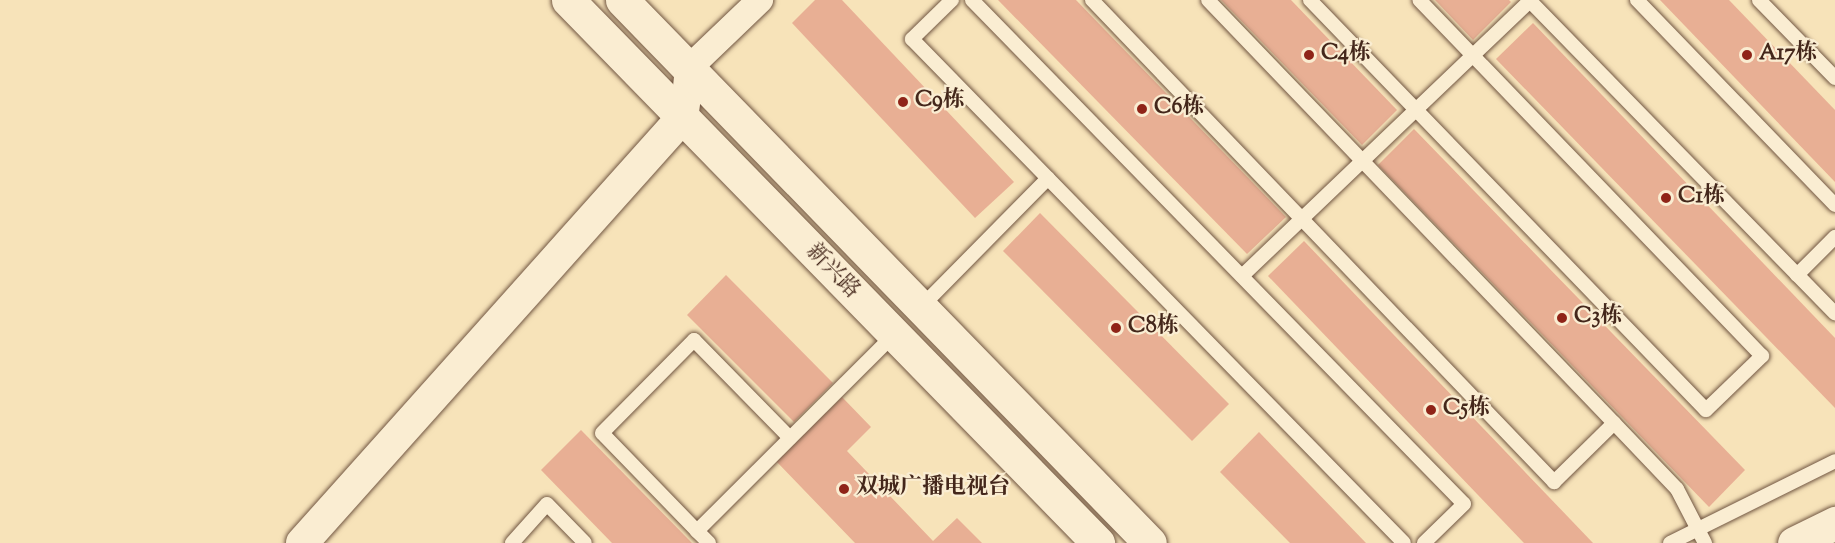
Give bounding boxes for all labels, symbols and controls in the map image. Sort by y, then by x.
place label: C4栋 [1321,42,1371,68]
place label: A17栋 [1759,42,1817,68]
marker: C4栋 [1302,48,1316,62]
marker: A17栋 [1740,48,1754,62]
place label: C9栋 [915,89,965,115]
marker: C9栋 [896,95,910,109]
place label: C6栋 [1154,96,1204,122]
marker: C6栋 [1135,102,1149,116]
place label: C1栋 [1678,185,1725,211]
marker: C1栋 [1659,191,1673,205]
street label: 新兴路 [800,239,864,305]
place label: C3栋 [1574,305,1622,331]
marker: C3栋 [1555,311,1569,325]
place label: C8栋 [1128,315,1179,341]
marker: C8栋 [1109,321,1123,335]
place label: C5栋 [1443,397,1490,423]
marker: C5栋 [1424,403,1438,417]
place label: 双城广播电视台 [856,476,1010,502]
marker: 双城广播电视台 [837,482,851,496]

